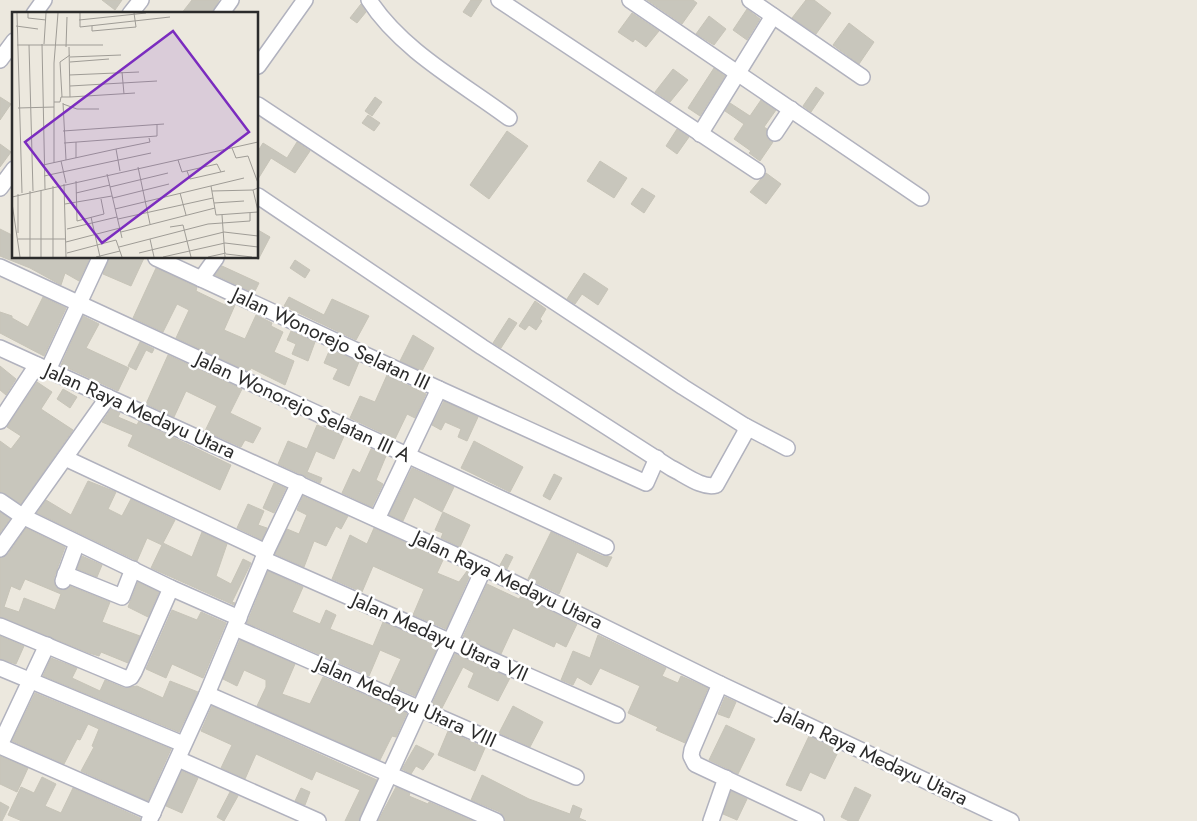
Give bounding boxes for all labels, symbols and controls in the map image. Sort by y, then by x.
inset map [12,12,259,259]
street label: Jalan Wonorejo Selatan III [224,279,435,398]
street label: Jalan Wonorejo Selatan III A [188,343,416,470]
street label: Jalan Raya Medayu Utara [37,355,240,466]
street label: Jalan Raya Medayu Utara [406,522,608,637]
street label: Jalan Medayu Utara VII [344,584,533,689]
street label: Jalan Medayu Utara VIII [308,648,501,755]
street label: Jalan Raya Medayu Utara [771,698,973,813]

